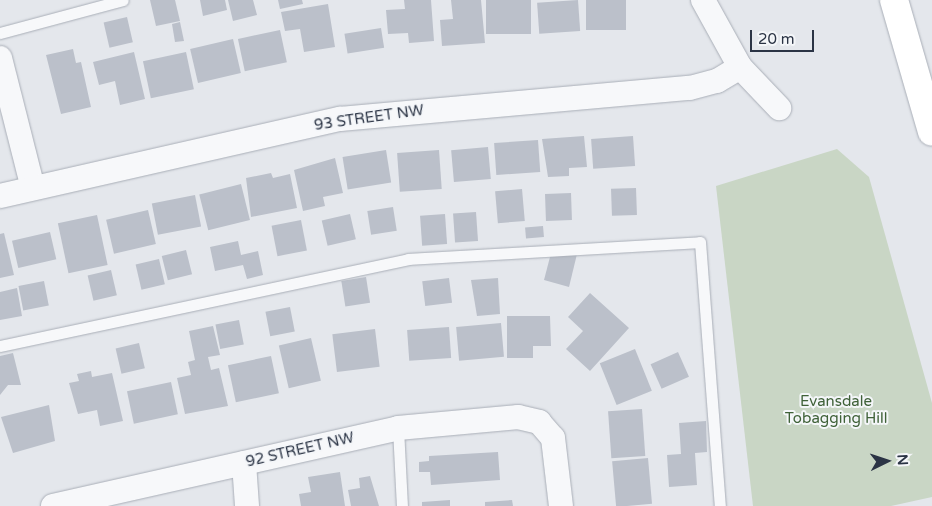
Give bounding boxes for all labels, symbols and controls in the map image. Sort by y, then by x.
scale bar [752,20,816,52]
text: 20 m [758,30,795,48]
street label: 93 STREET NW [313,101,425,135]
park label: Evansdale Tobagging Hill [785,392,887,427]
street label: 92 STREET NW [244,429,356,471]
north arrow [862,436,912,486]
text: N [894,454,911,466]

